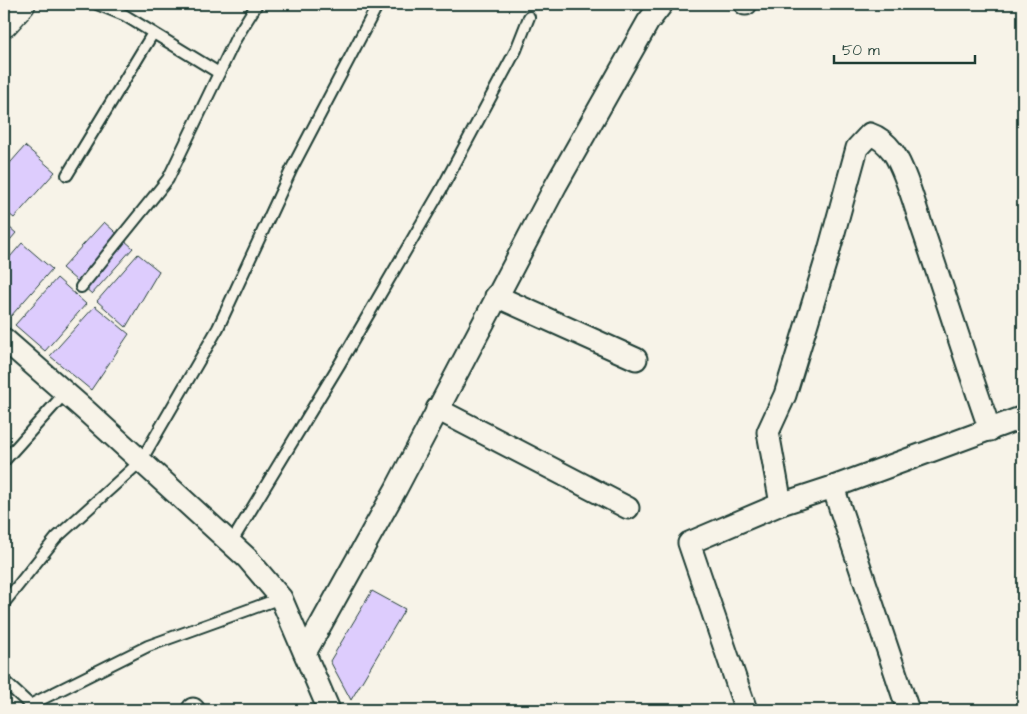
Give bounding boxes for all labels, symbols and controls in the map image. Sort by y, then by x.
scale bar [834,32,976,64]
text: 50 m [842,40,880,61]

